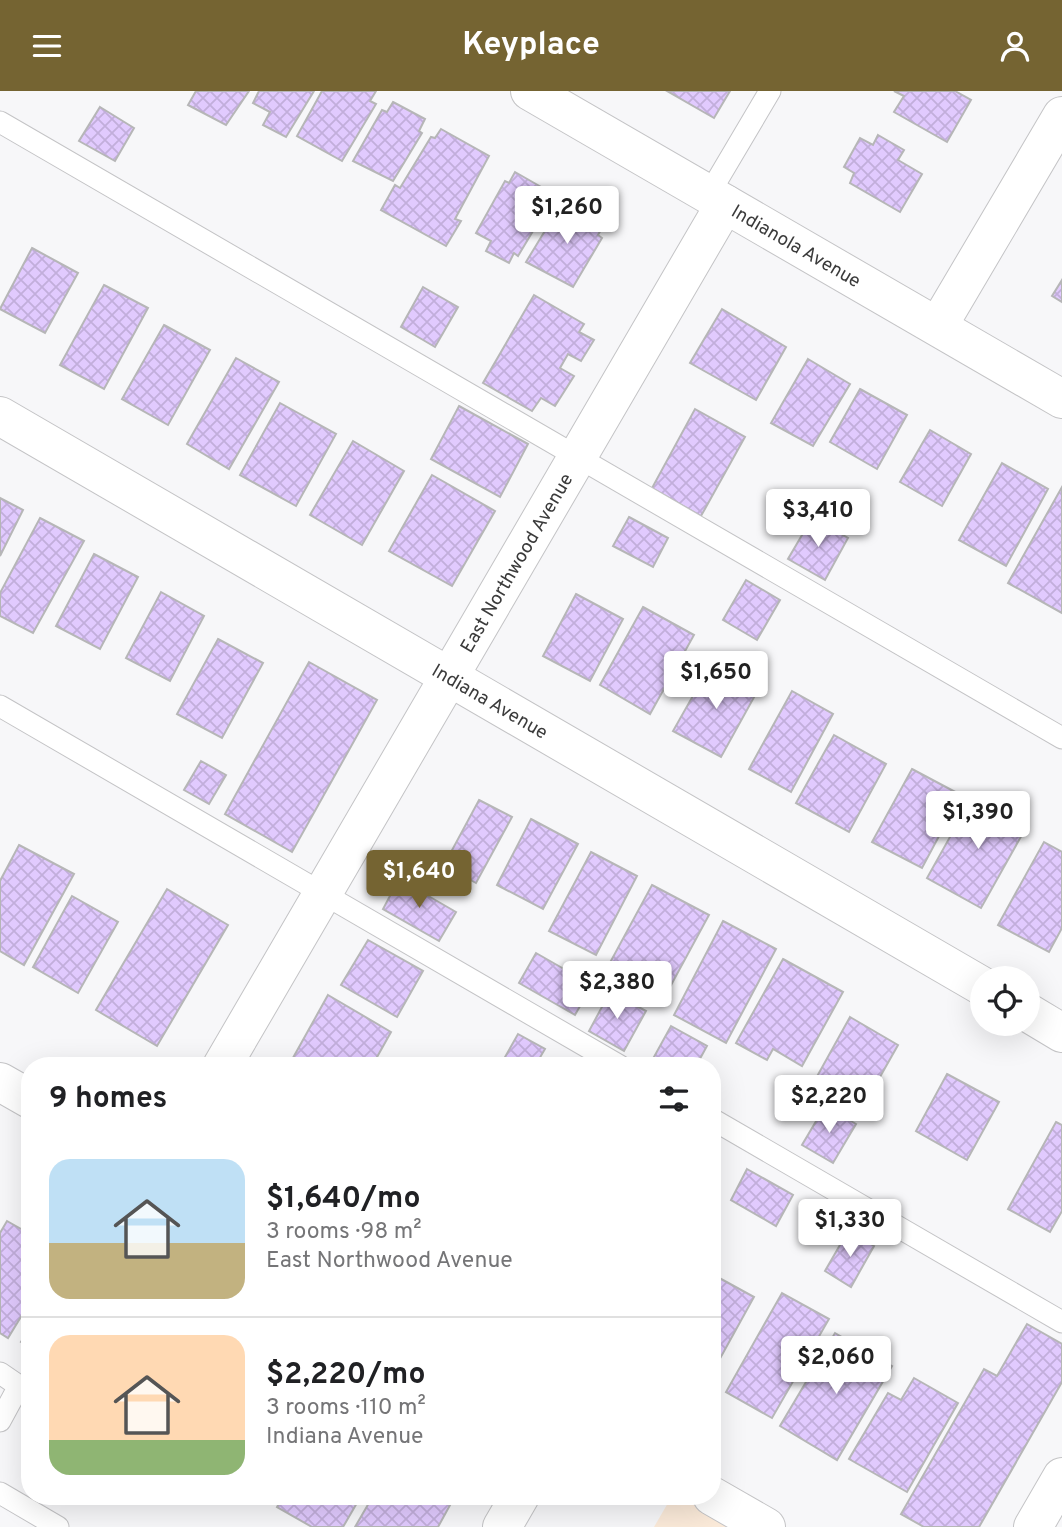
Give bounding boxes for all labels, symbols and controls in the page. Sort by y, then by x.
text: Keyplace [462,26,600,66]
icon: menu [28,27,66,65]
icon: person [996,27,1034,65]
pin: $1,260 [510,187,624,246]
text: $1,260 [531,194,603,223]
street label: Indianola Avenue [726,200,865,294]
street label: East Northwood Avenue [456,469,579,658]
pin: $3,410 [761,489,875,549]
text: $3,410 [782,497,854,526]
pin: $1,650 [659,651,773,711]
street label: Indiana Avenue [427,659,552,745]
text: $1,650 [680,659,752,688]
pin: $1,390 [921,791,1035,851]
text: $1,390 [942,799,1014,828]
pin: $1,640 [362,851,476,910]
text: $1,640 [382,858,456,887]
pin: $2,380 [560,961,674,1021]
map controls [970,966,1040,1036]
button: locate [970,966,1040,1036]
text: $2,380 [579,969,655,998]
pin: $2,220 [772,1075,886,1135]
icon: filters [655,1080,693,1118]
text: 9 homes [49,1081,167,1118]
text: $2,220 [791,1083,867,1112]
text: $1,640/mo [266,1181,420,1218]
icon: home [105,1187,189,1271]
pin: $1,330 [793,1199,907,1259]
text: $1,330 [814,1207,886,1236]
text: 3 rooms · 98 m² [266,1218,422,1247]
text: East Northwood Avenue [266,1247,513,1276]
pin: $2,060 [779,1337,893,1396]
text: $2,060 [797,1344,875,1373]
text: $2,220/mo [266,1357,426,1394]
icon: home [105,1363,189,1447]
text: 3 rooms · 110 m² [266,1394,426,1423]
text: Indiana Avenue [266,1423,423,1452]

